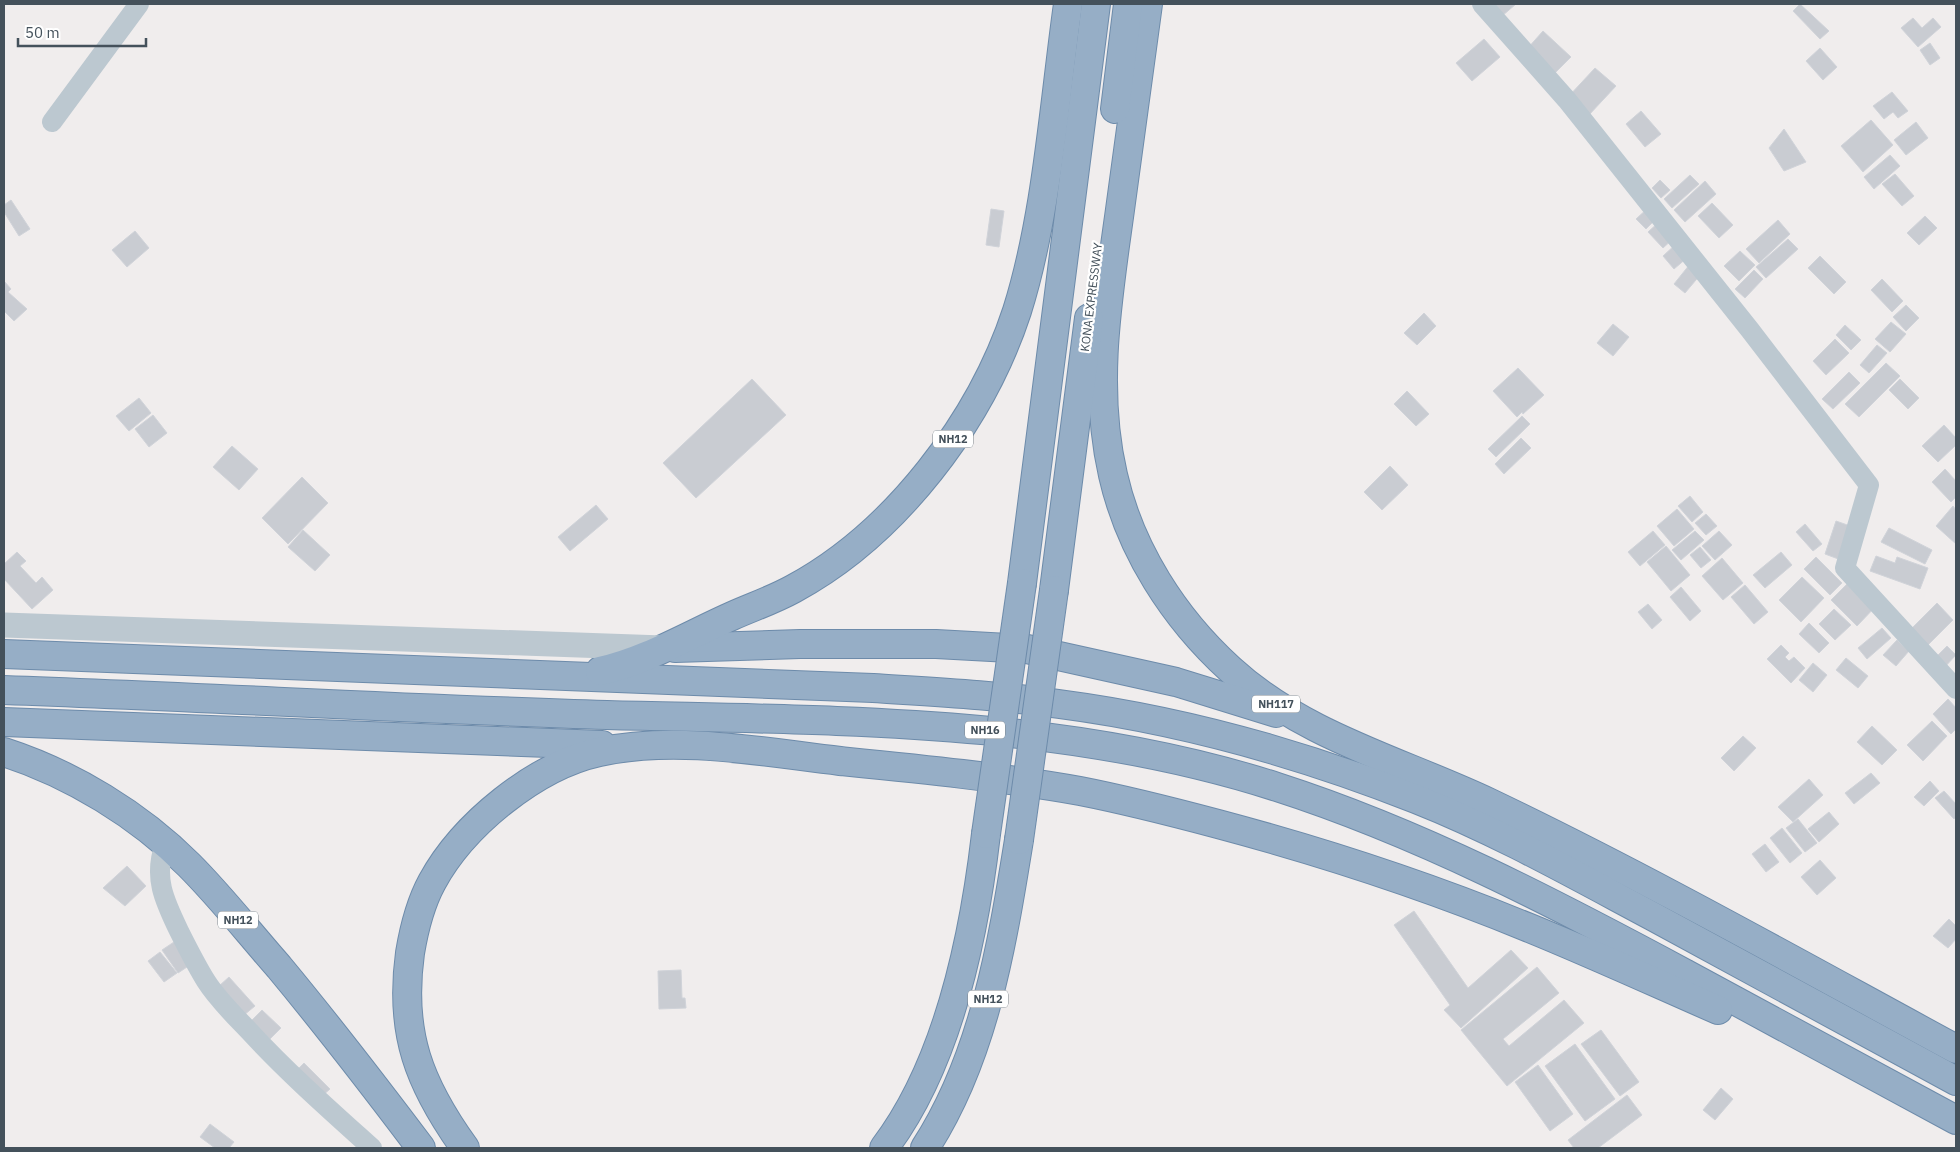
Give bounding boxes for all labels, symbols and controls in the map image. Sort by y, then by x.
scale bar [18,15,145,47]
text: 50 m [25,23,60,42]
street label: KONA EXPRESSWAY [1077,242,1105,352]
road number: NH12 [933,430,973,448]
road number: NH117 [1252,696,1300,712]
road number: NH16 [965,722,1005,738]
road number: NH12 [218,912,258,928]
road number: NH12 [968,991,1008,1008]

